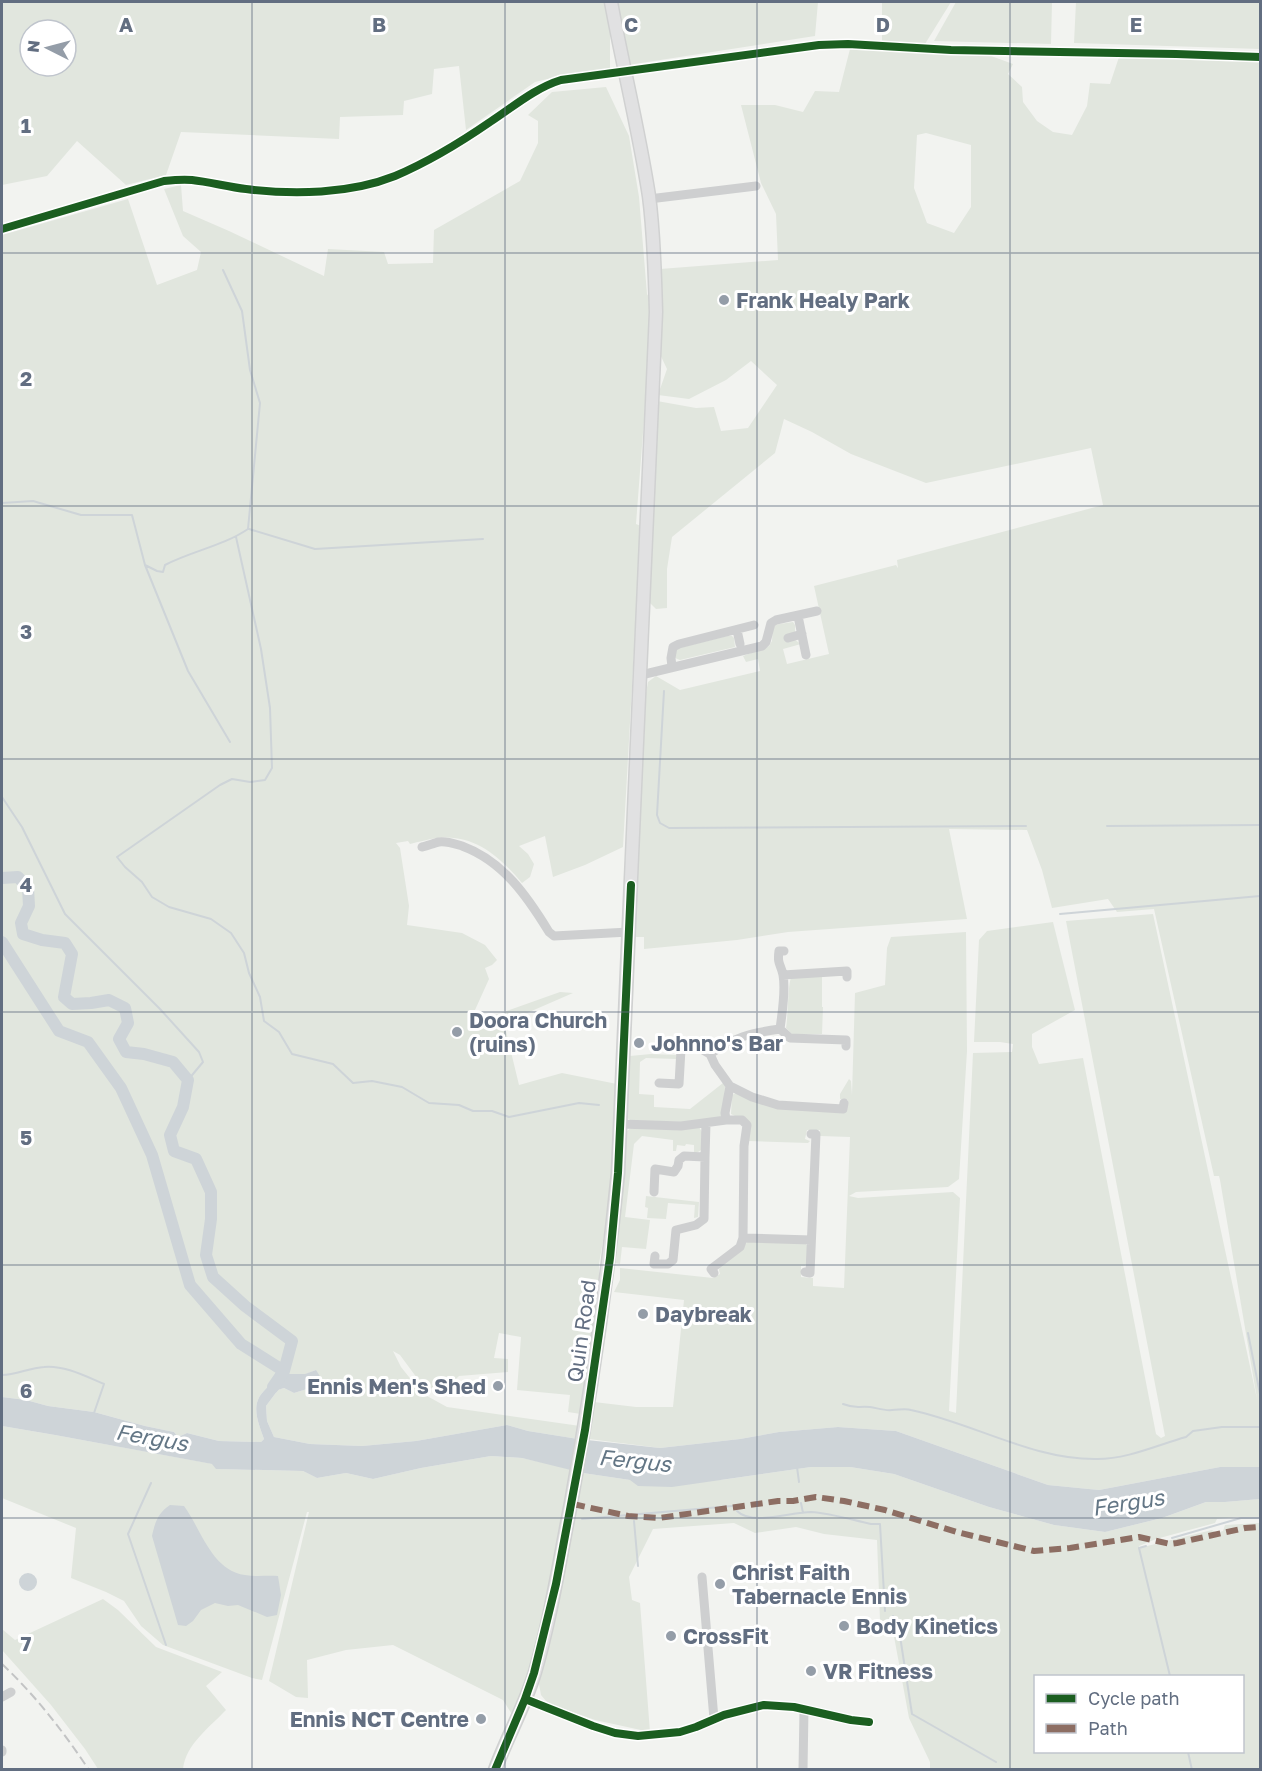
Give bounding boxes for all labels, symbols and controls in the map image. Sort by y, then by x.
text: A [119,12,133,36]
text: B [372,12,386,36]
text: C [624,12,638,36]
text: D [876,12,890,36]
text: E [1130,12,1142,36]
north arrow [18,18,78,78]
text: N [23,39,44,54]
text: 1 [21,113,31,137]
place label: Frank Healy Park [736,287,910,313]
marker: Frank Healy Park [717,293,731,307]
text: 2 [20,366,32,390]
text: 3 [20,619,32,643]
text: 4 [20,872,32,896]
place label: Doora Church (ruins) [469,1007,607,1057]
marker: Doora Church (ruins) [450,1025,464,1039]
place label: Johnno's Bar [651,1030,783,1056]
marker: Johnno's Bar [632,1036,646,1050]
text: 5 [20,1125,32,1149]
street label: Quin Road [561,1278,601,1384]
place label: Daybreak [655,1301,752,1327]
marker: Daybreak [636,1307,650,1321]
place label: Ennis Men's Shed [307,1373,486,1399]
text: 6 [20,1378,32,1402]
marker: Ennis Men's Shed [491,1379,505,1393]
water label: Fergus [114,1417,191,1457]
water label: Fergus [598,1443,674,1477]
water label: Fergus [1090,1483,1167,1521]
place label: Christ Faith Tabernacle Ennis [732,1559,907,1609]
marker: Christ Faith Tabernacle Ennis [713,1577,727,1591]
place label: Body Kinetics [856,1613,998,1639]
marker: Body Kinetics [837,1619,851,1633]
place label: CrossFit [683,1623,769,1649]
marker: CrossFit [664,1629,678,1643]
text: 7 [21,1631,32,1655]
place label: VR Fitness [823,1658,933,1684]
marker: VR Fitness [804,1664,818,1678]
legend [1034,1675,1244,1753]
text: Cycle path [1088,1687,1180,1709]
place label: Ennis NCT Centre [290,1706,469,1732]
marker: Ennis NCT Centre [474,1712,488,1726]
text: Path [1088,1717,1128,1739]

